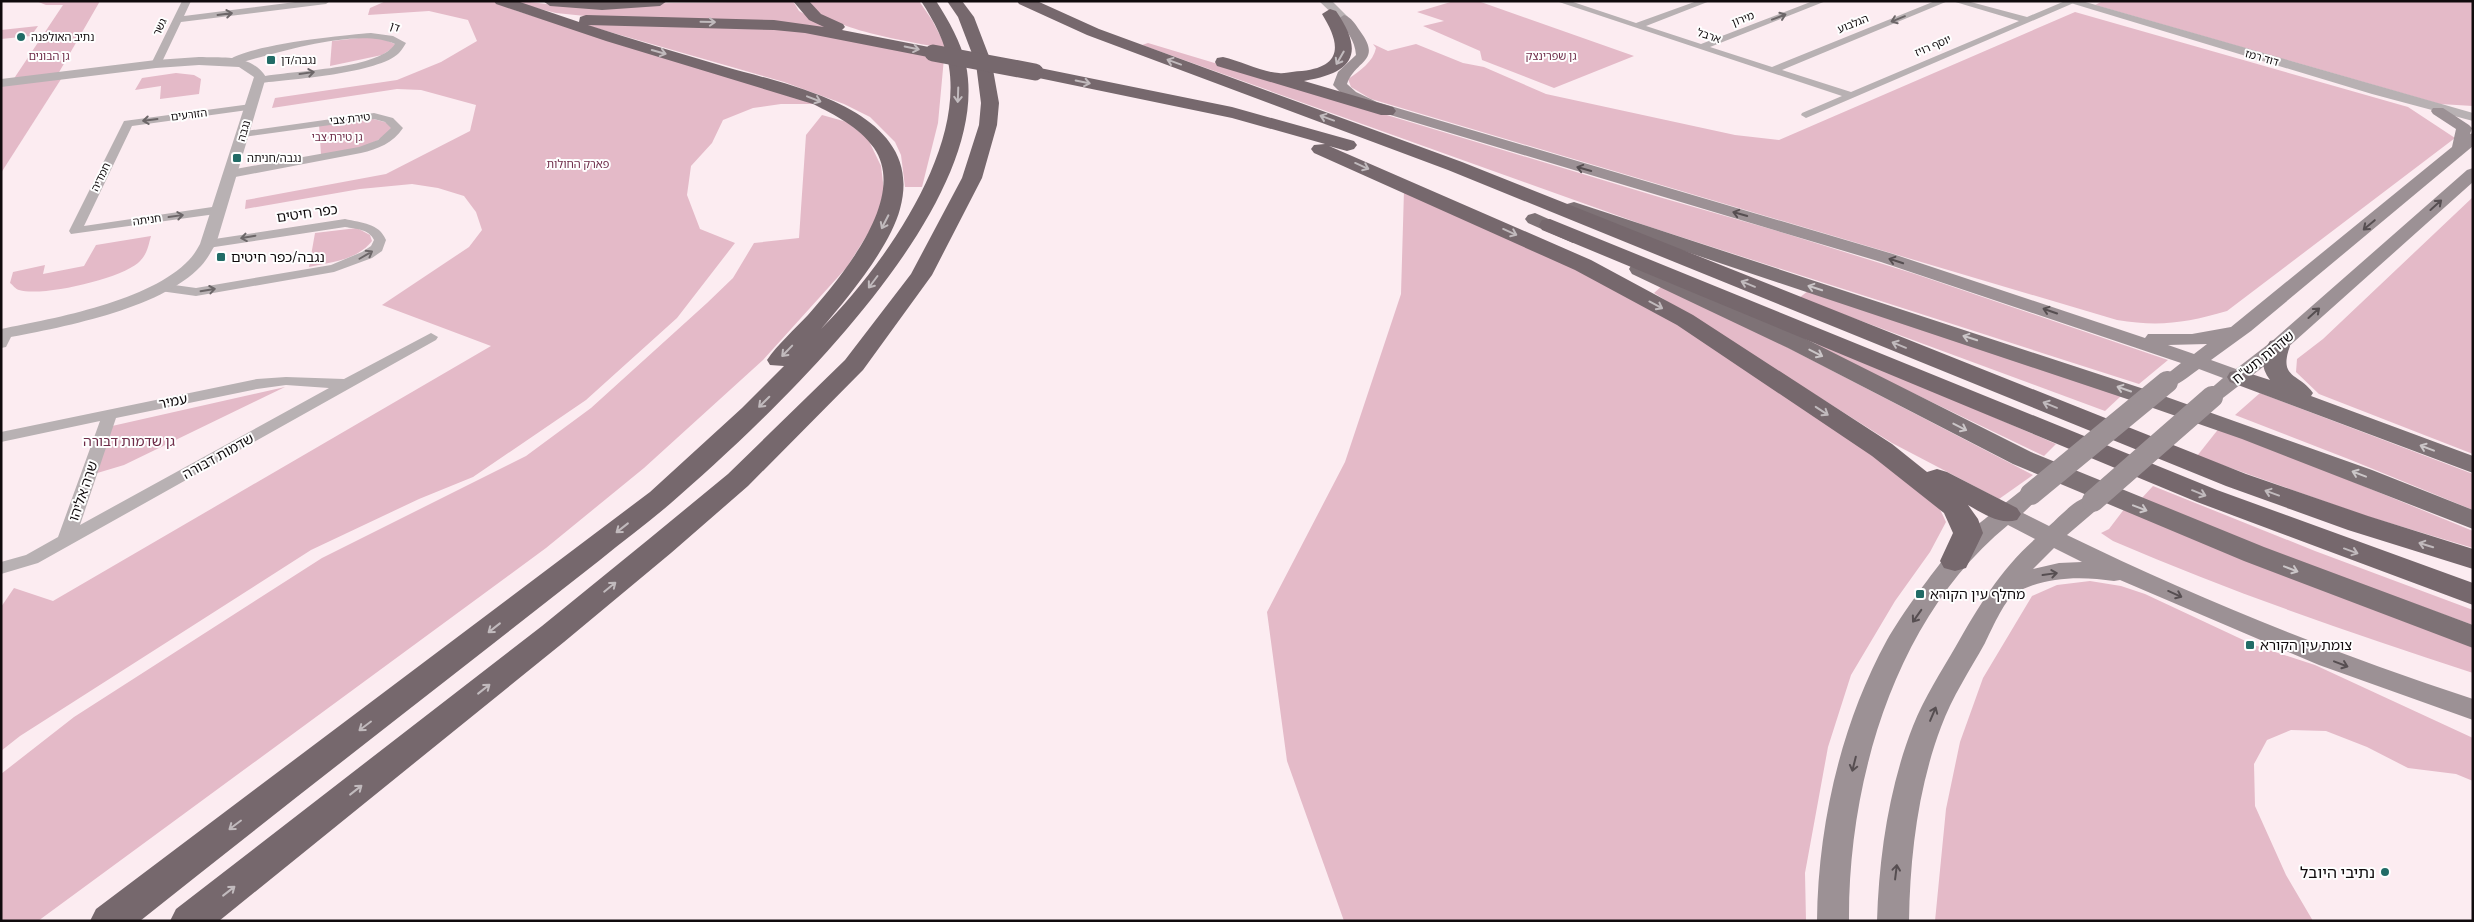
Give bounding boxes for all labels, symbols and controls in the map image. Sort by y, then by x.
one-way arrow [217,9,233,19]
street label: מירון [1730,9,1756,29]
one-way arrow [1772,12,1787,21]
street label: הגלבוע [1836,12,1870,36]
one-way arrow [1891,15,1906,25]
street label: גשר [150,16,170,38]
one-way arrow [700,18,716,27]
street label: דן [388,19,402,35]
street label: ארבל [1695,26,1723,46]
marker: נתיב האולפנה [15,31,27,43]
place label: נתיב האולפנה [31,31,94,44]
street label: יוסף רויז [1913,32,1953,60]
one-way arrow [904,44,920,53]
one-way arrow [651,47,667,57]
street label: דוד רמז [2244,47,2280,69]
park label: גן הבונים [28,50,70,63]
one-way arrow [1335,50,1345,65]
park label: גן שפרינצק [1526,50,1577,63]
marker: נגבה/דן [265,54,277,66]
place label: נגבה/דן [281,54,316,67]
one-way arrow [1167,57,1183,66]
one-way arrow [299,68,315,78]
one-way arrow [1074,78,1090,87]
one-way arrow [954,87,963,103]
one-way arrow [807,95,822,104]
street label: הזורעים [170,106,208,124]
street label: טירת צבי [329,110,371,128]
one-way arrow [1320,113,1335,123]
one-way arrow [143,115,159,125]
street label: נגבה [235,119,253,143]
park label: גן טירת צבי [311,131,363,144]
marker: נגבה/חניתה [231,152,243,164]
place label: נגבה/חניתה [247,152,301,165]
park label: פארק החולות [547,158,610,171]
street label: חמדיה [88,160,114,194]
one-way arrow [1354,162,1369,172]
one-way arrow [1577,164,1593,173]
one-way arrow [2429,200,2442,211]
street label: כפר חיטים [276,201,338,225]
one-way arrow [1733,209,1749,219]
one-way arrow [167,211,183,221]
street label: חניתה [132,212,162,228]
one-way arrow [880,214,890,229]
one-way arrow [2363,219,2376,230]
one-way arrow [1502,228,1517,238]
one-way arrow [240,233,256,243]
place label: נגבה/כפר חיטים [231,249,325,265]
one-way arrow [358,250,373,260]
marker: נגבה/כפר חיטים [215,251,227,263]
one-way arrow [1888,255,1904,265]
one-way arrow [868,275,878,289]
one-way arrow [1741,279,1757,288]
one-way arrow [1808,283,1823,292]
one-way arrow [200,285,216,295]
one-way arrow [1648,300,1662,310]
one-way arrow [2043,306,2059,315]
one-way arrow [2308,308,2321,319]
street label: שדרות תש"ח [2229,327,2297,387]
one-way arrow [1962,332,1978,342]
one-way arrow [1892,339,1907,349]
one-way arrow [782,345,794,357]
one-way arrow [1808,349,1823,358]
one-way arrow [2116,383,2132,393]
street label: עמיר [157,390,189,412]
one-way arrow [757,396,770,408]
one-way arrow [2043,400,2058,409]
one-way arrow [1815,406,1829,416]
one-way arrow [1953,422,1968,432]
street label: שדמות דבורה [180,430,256,482]
park label: גן שדמות דבורה [83,433,175,449]
one-way arrow [2420,442,2435,452]
street label: שרה אליהו [65,459,101,523]
one-way arrow [2352,468,2367,478]
one-way arrow [2265,488,2280,497]
one-way arrow [2191,489,2206,498]
one-way arrow [2133,505,2148,514]
one-way arrow [615,523,629,533]
one-way arrow [2418,539,2434,549]
one-way arrow [2343,547,2358,556]
one-way arrow [2283,565,2298,574]
one-way arrow [2041,568,2057,578]
one-way arrow [604,582,617,593]
place label: מחלף עין הקורא [1930,586,2025,602]
marker: מחלף עין הקורא [1914,588,1926,600]
one-way arrow [2167,590,2182,600]
one-way arrow [1912,608,1922,622]
one-way arrow [488,622,501,633]
place label: צומת עין הקורא [2260,637,2352,653]
marker: צומת עין הקורא [2244,639,2256,651]
one-way arrow [2333,660,2348,669]
one-way arrow [477,684,491,694]
one-way arrow [1928,707,1938,722]
one-way arrow [359,721,372,732]
one-way arrow [1849,756,1858,772]
one-way arrow [349,784,362,795]
one-way arrow [228,820,242,830]
place label: נתיבי היובל [2300,863,2375,882]
one-way arrow [1891,864,1901,880]
marker: נתיבי היובל [2379,866,2391,878]
one-way arrow [222,885,235,896]

